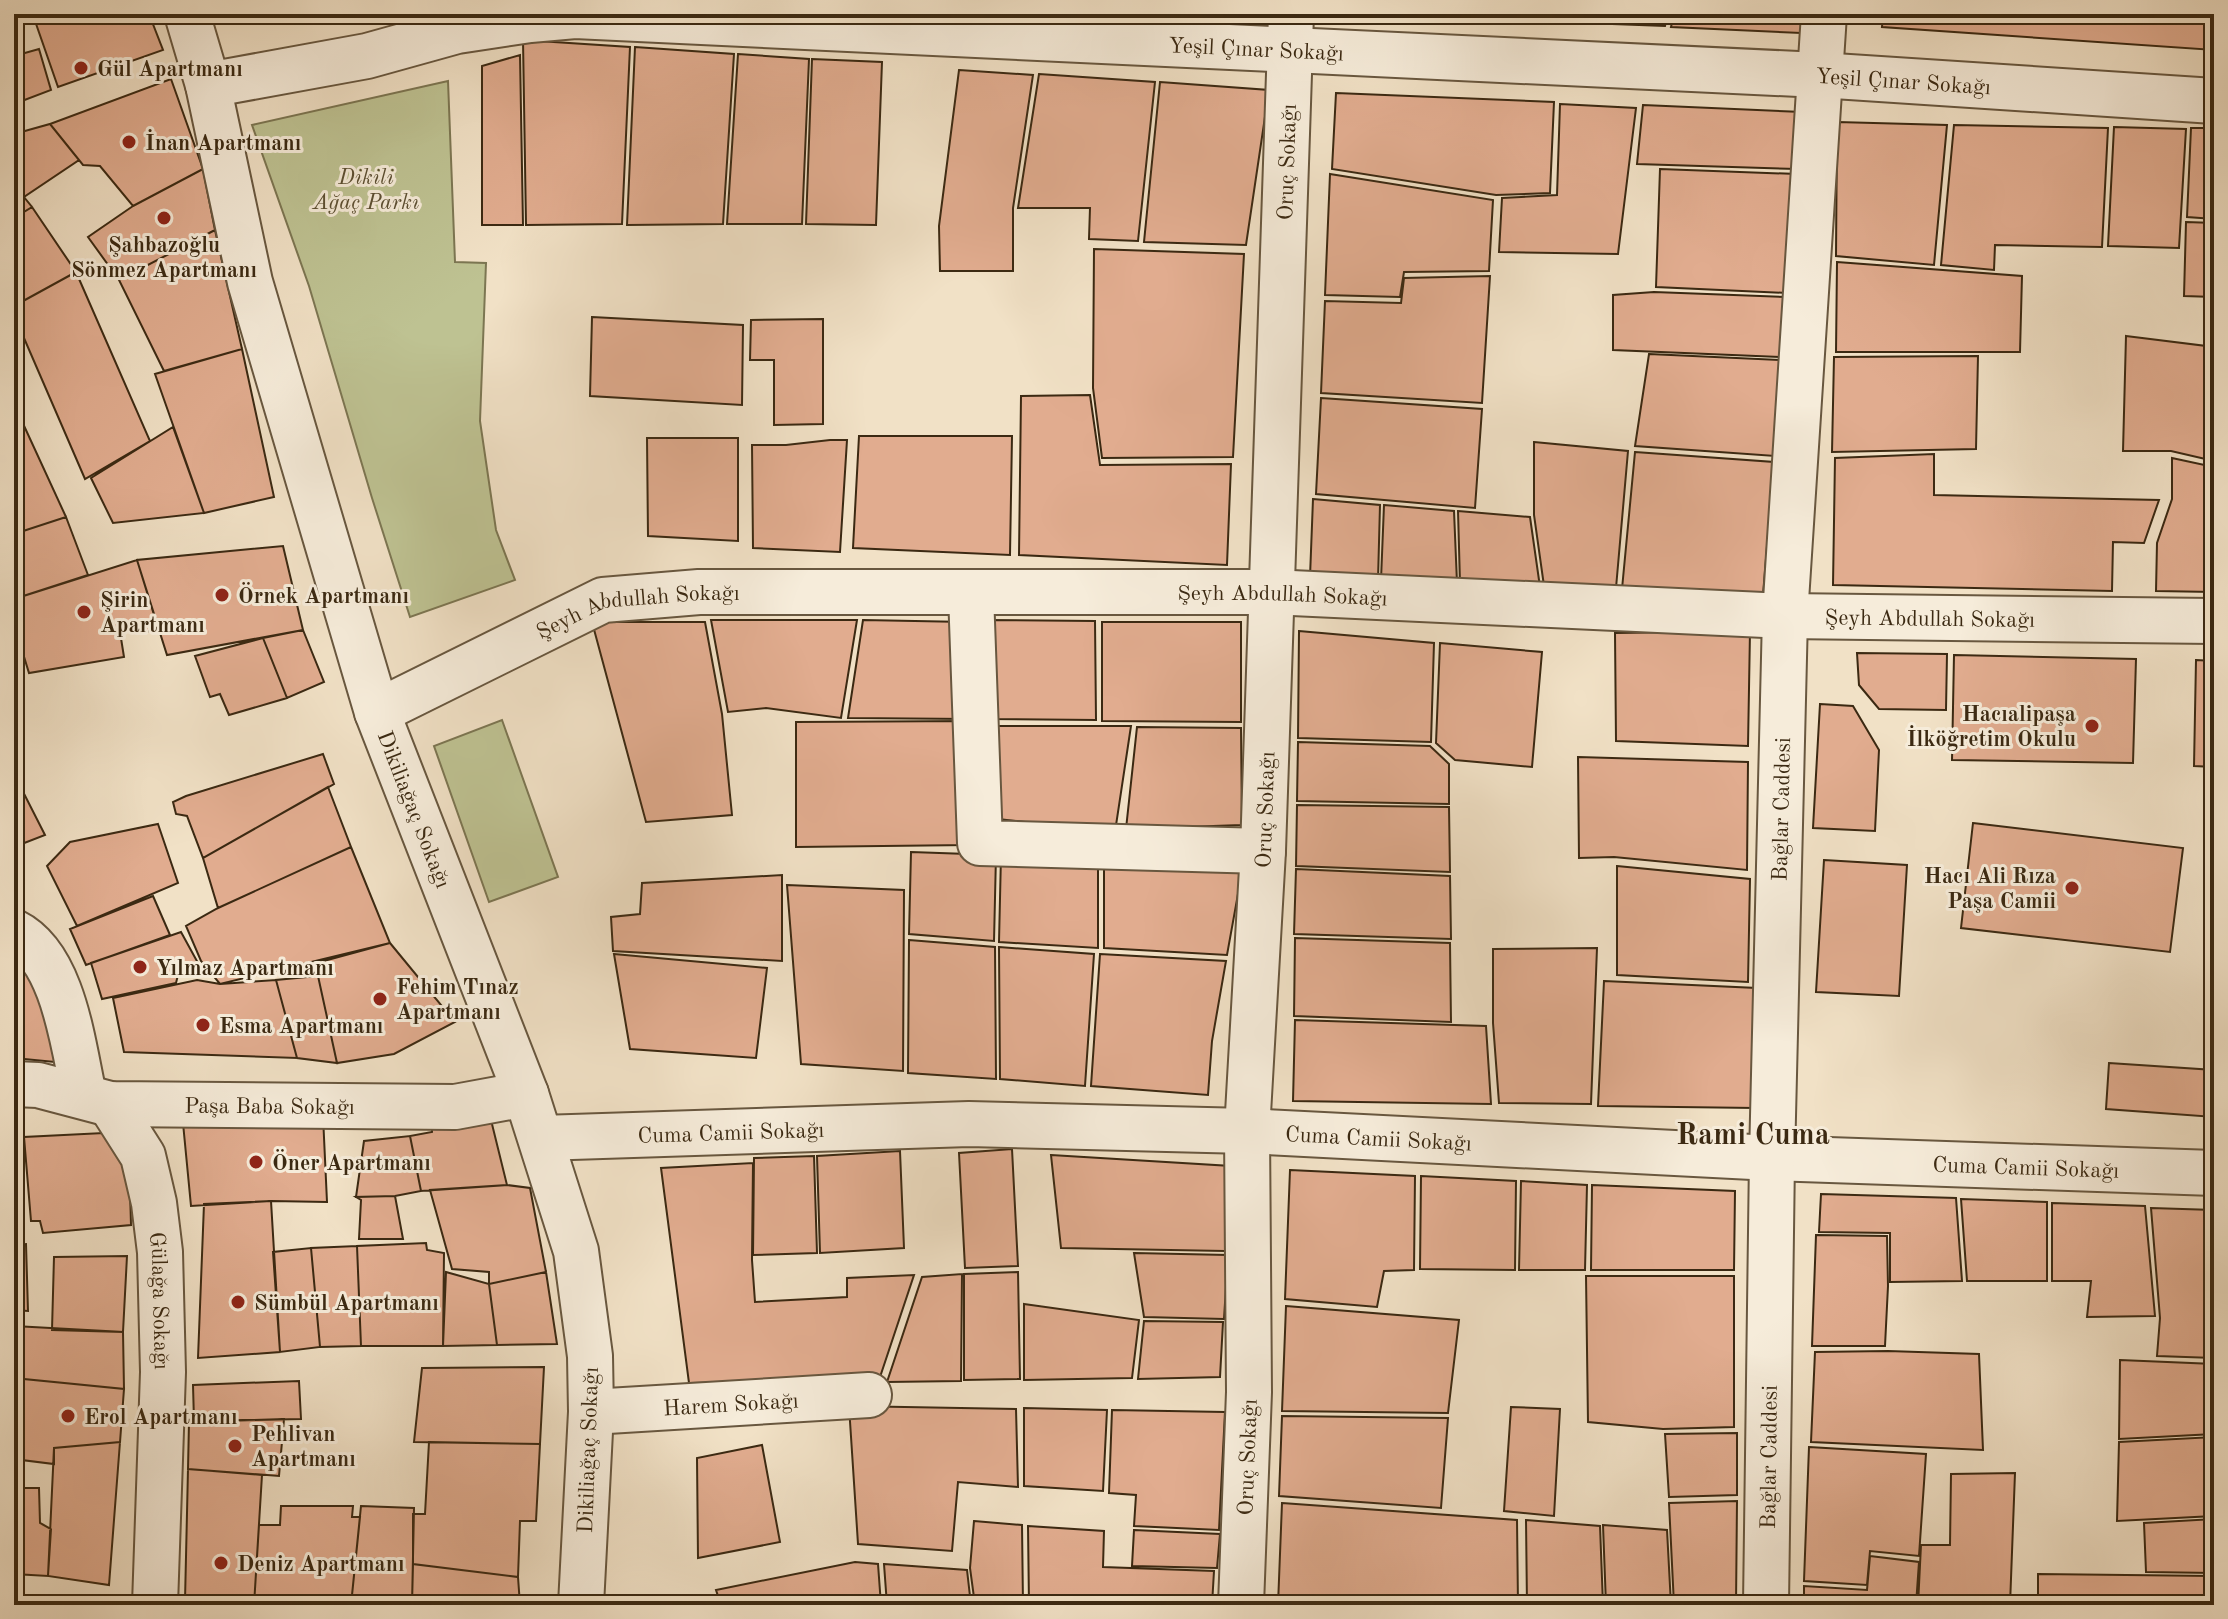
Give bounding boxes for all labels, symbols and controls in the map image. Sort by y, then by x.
street label: Yeşil Çınar Sokağı [1168,35,1344,65]
marker: Gül Apartmanı [72,59,90,77]
place label: Gül Apartmanı [97,59,243,81]
street label: Yeşil Çınar Sokağı [1815,66,1992,99]
street label: Oruç Sokağı [1275,103,1301,221]
place label: İnan Apartmanı [145,129,301,155]
marker: İnan Apartmanı [120,133,138,151]
park label: Dikili Ağaç Parkı [312,167,419,214]
marker: Şahbazoğlu Sönmez Apartmanı [155,209,173,227]
place label: Şahbazoğlu Sönmez Apartmanı [71,235,257,282]
place label: Örnek Apartmanı [238,582,409,608]
street label: Şeyh Abdullah Sokağı [533,583,740,644]
street label: Şeyh Abdullah Sokağı [1177,583,1388,610]
marker: Örnek Apartmanı [213,586,231,604]
place label: Şirin Apartmanı [100,590,205,637]
marker: Şirin Apartmanı [75,603,93,621]
street label: Şeyh Abdullah Sokağı [1824,607,2035,632]
place label: Hacıalipaşa İlköğretim Okulu [1907,704,2076,751]
marker: Hacıalipaşa İlköğretim Okulu [2083,717,2101,735]
street label: Dikiliağaç Sokağı [372,728,454,891]
street label: Bağlar Caddesi [1770,737,1795,882]
street label: Oruç Sokağı [1253,751,1279,869]
place label: Hacı Ali Rıza Paşa Camii [1924,866,2056,913]
marker: Hacı Ali Rıza Paşa Camii [2063,879,2081,897]
marker: Yılmaz Apartmanı [131,958,149,976]
place label: Yılmaz Apartmanı [156,958,334,980]
place label: Fehim Tınaz Apartmanı [396,977,519,1024]
marker: Fehim Tınaz Apartmanı [371,990,389,1008]
marker: Esma Apartmanı [194,1016,212,1034]
place label: Esma Apartmanı [219,1016,383,1038]
street label: Paşa Baba Sokağı [184,1096,355,1119]
street label: Cuma Camii Sokağı [637,1120,825,1148]
district label: Rami Cuma [1676,1121,1830,1151]
street label: Cuma Camii Sokağı [1285,1124,1472,1156]
place label: Öner Apartmanı [272,1149,431,1175]
marker: Öner Apartmanı [247,1153,265,1171]
street label: Cuma Camii Sokağı [1932,1154,2120,1183]
street label: Gülağa Sokağı [145,1231,172,1370]
marker: Sümbül Apartmanı [229,1293,247,1311]
place label: Sümbül Apartmanı [254,1293,439,1315]
street label: Dikiliağaç Sokağı [575,1366,603,1534]
street label: Bağlar Caddesi [1758,1385,1782,1529]
street label: Harem Sokağı [662,1390,799,1421]
street label: Oruç Sokağı [1235,1398,1262,1516]
marker: Erol Apartmanı [59,1407,77,1425]
place label: Erol Apartmanı [84,1407,238,1429]
place label: Pehlivan Apartmanı [251,1424,356,1471]
marker: Pehlivan Apartmanı [226,1437,244,1455]
marker: Deniz Apartmanı [212,1554,230,1572]
place label: Deniz Apartmanı [237,1554,405,1576]

